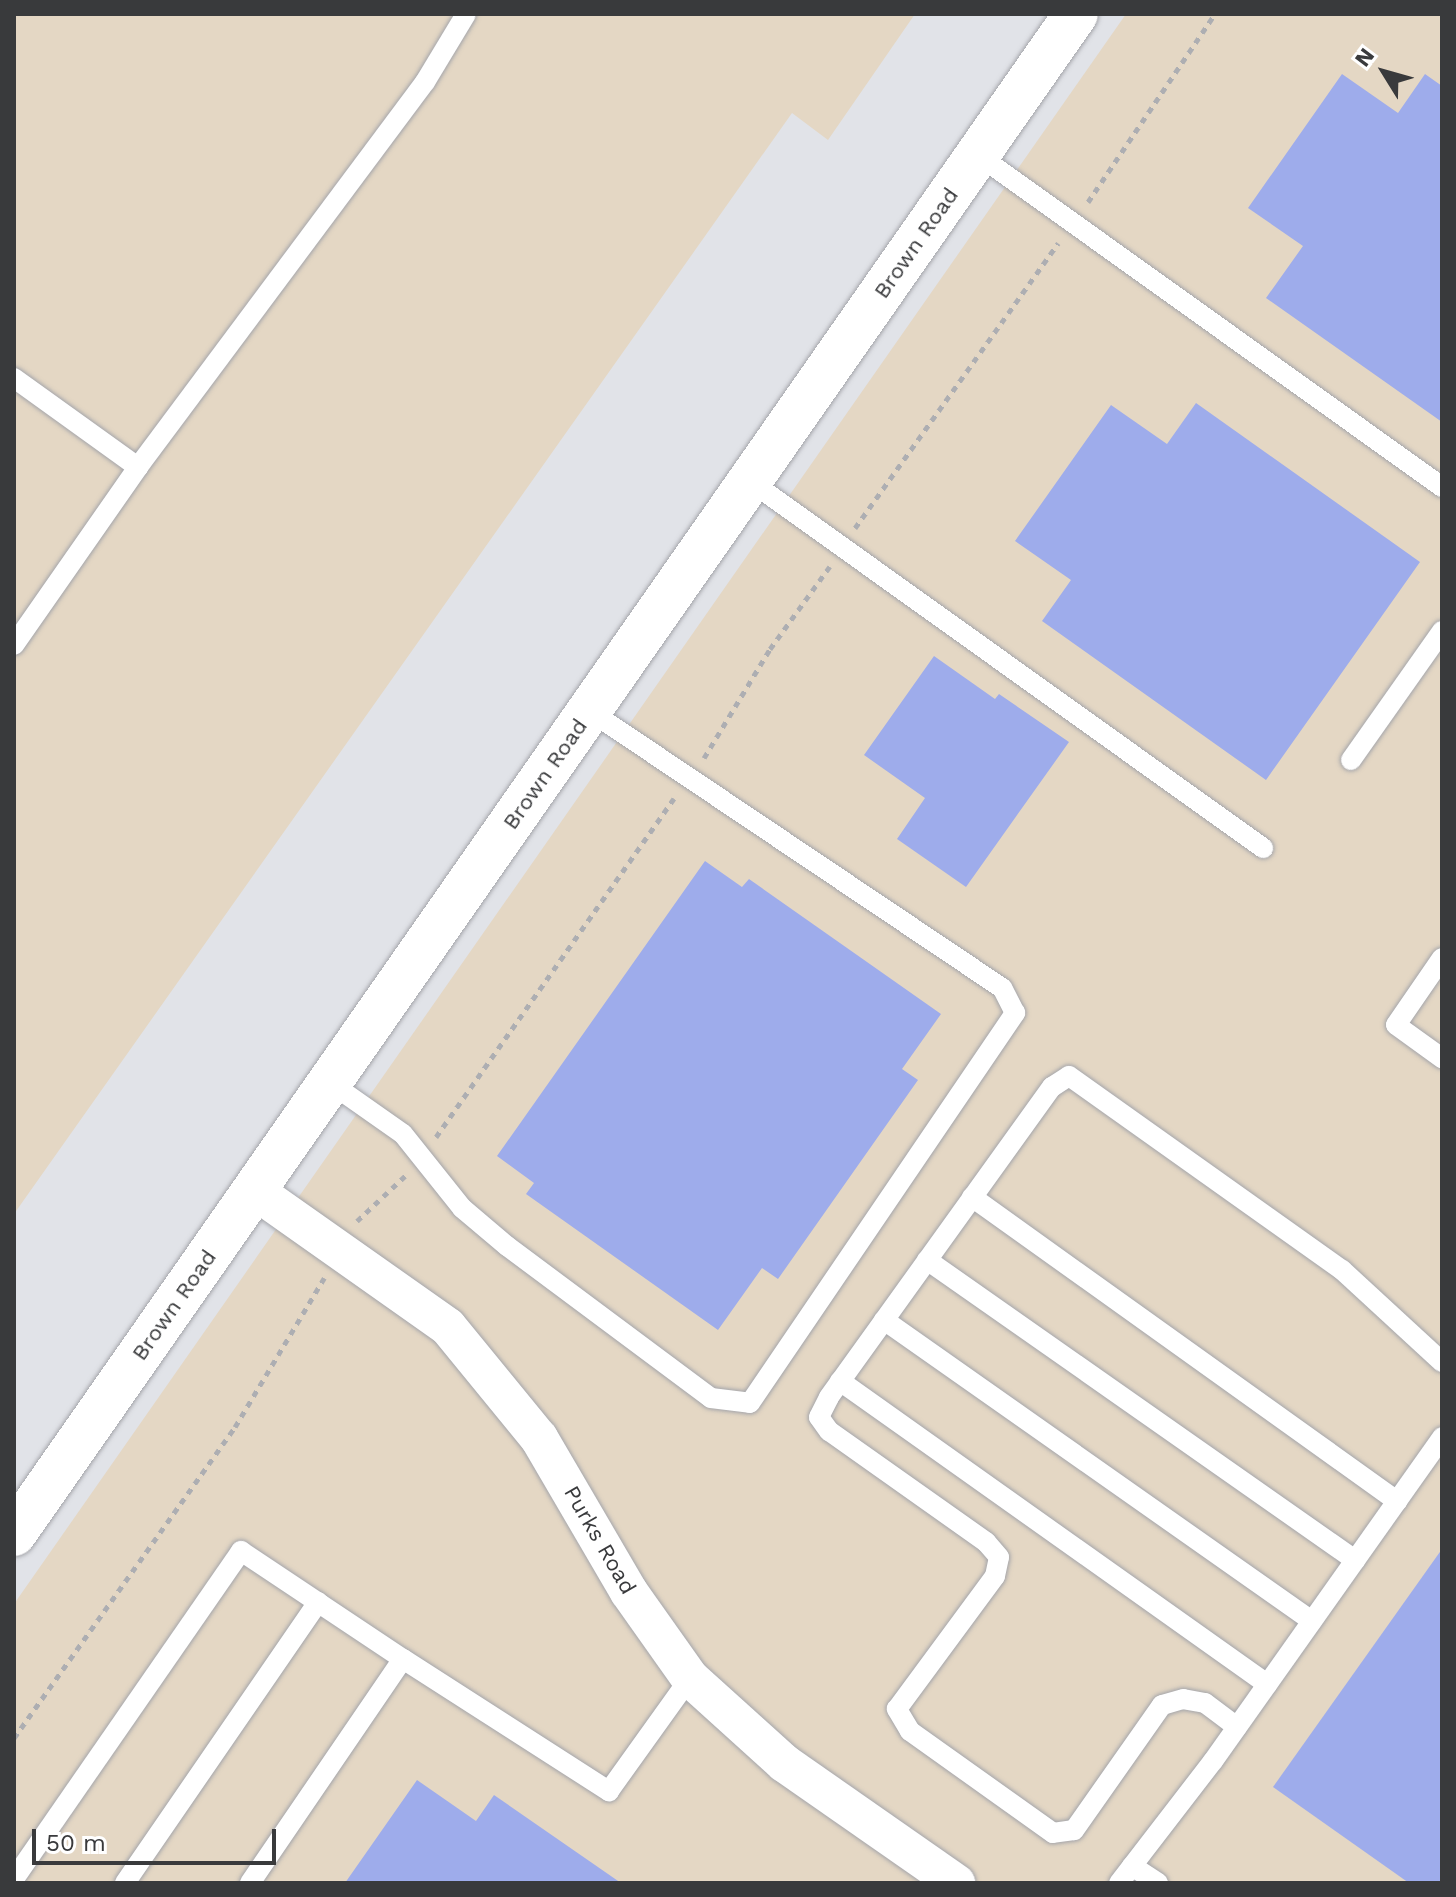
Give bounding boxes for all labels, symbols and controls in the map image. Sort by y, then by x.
north arrow [1344,32,1424,112]
text: N [1350,43,1379,71]
street label: Brown Road [868,183,964,303]
street label: Brown Road [497,714,593,834]
street label: Brown Road [126,1245,222,1365]
street label: Purks Road [558,1481,642,1599]
scale bar [36,1813,280,1863]
text: 50 m [46,1829,106,1857]

